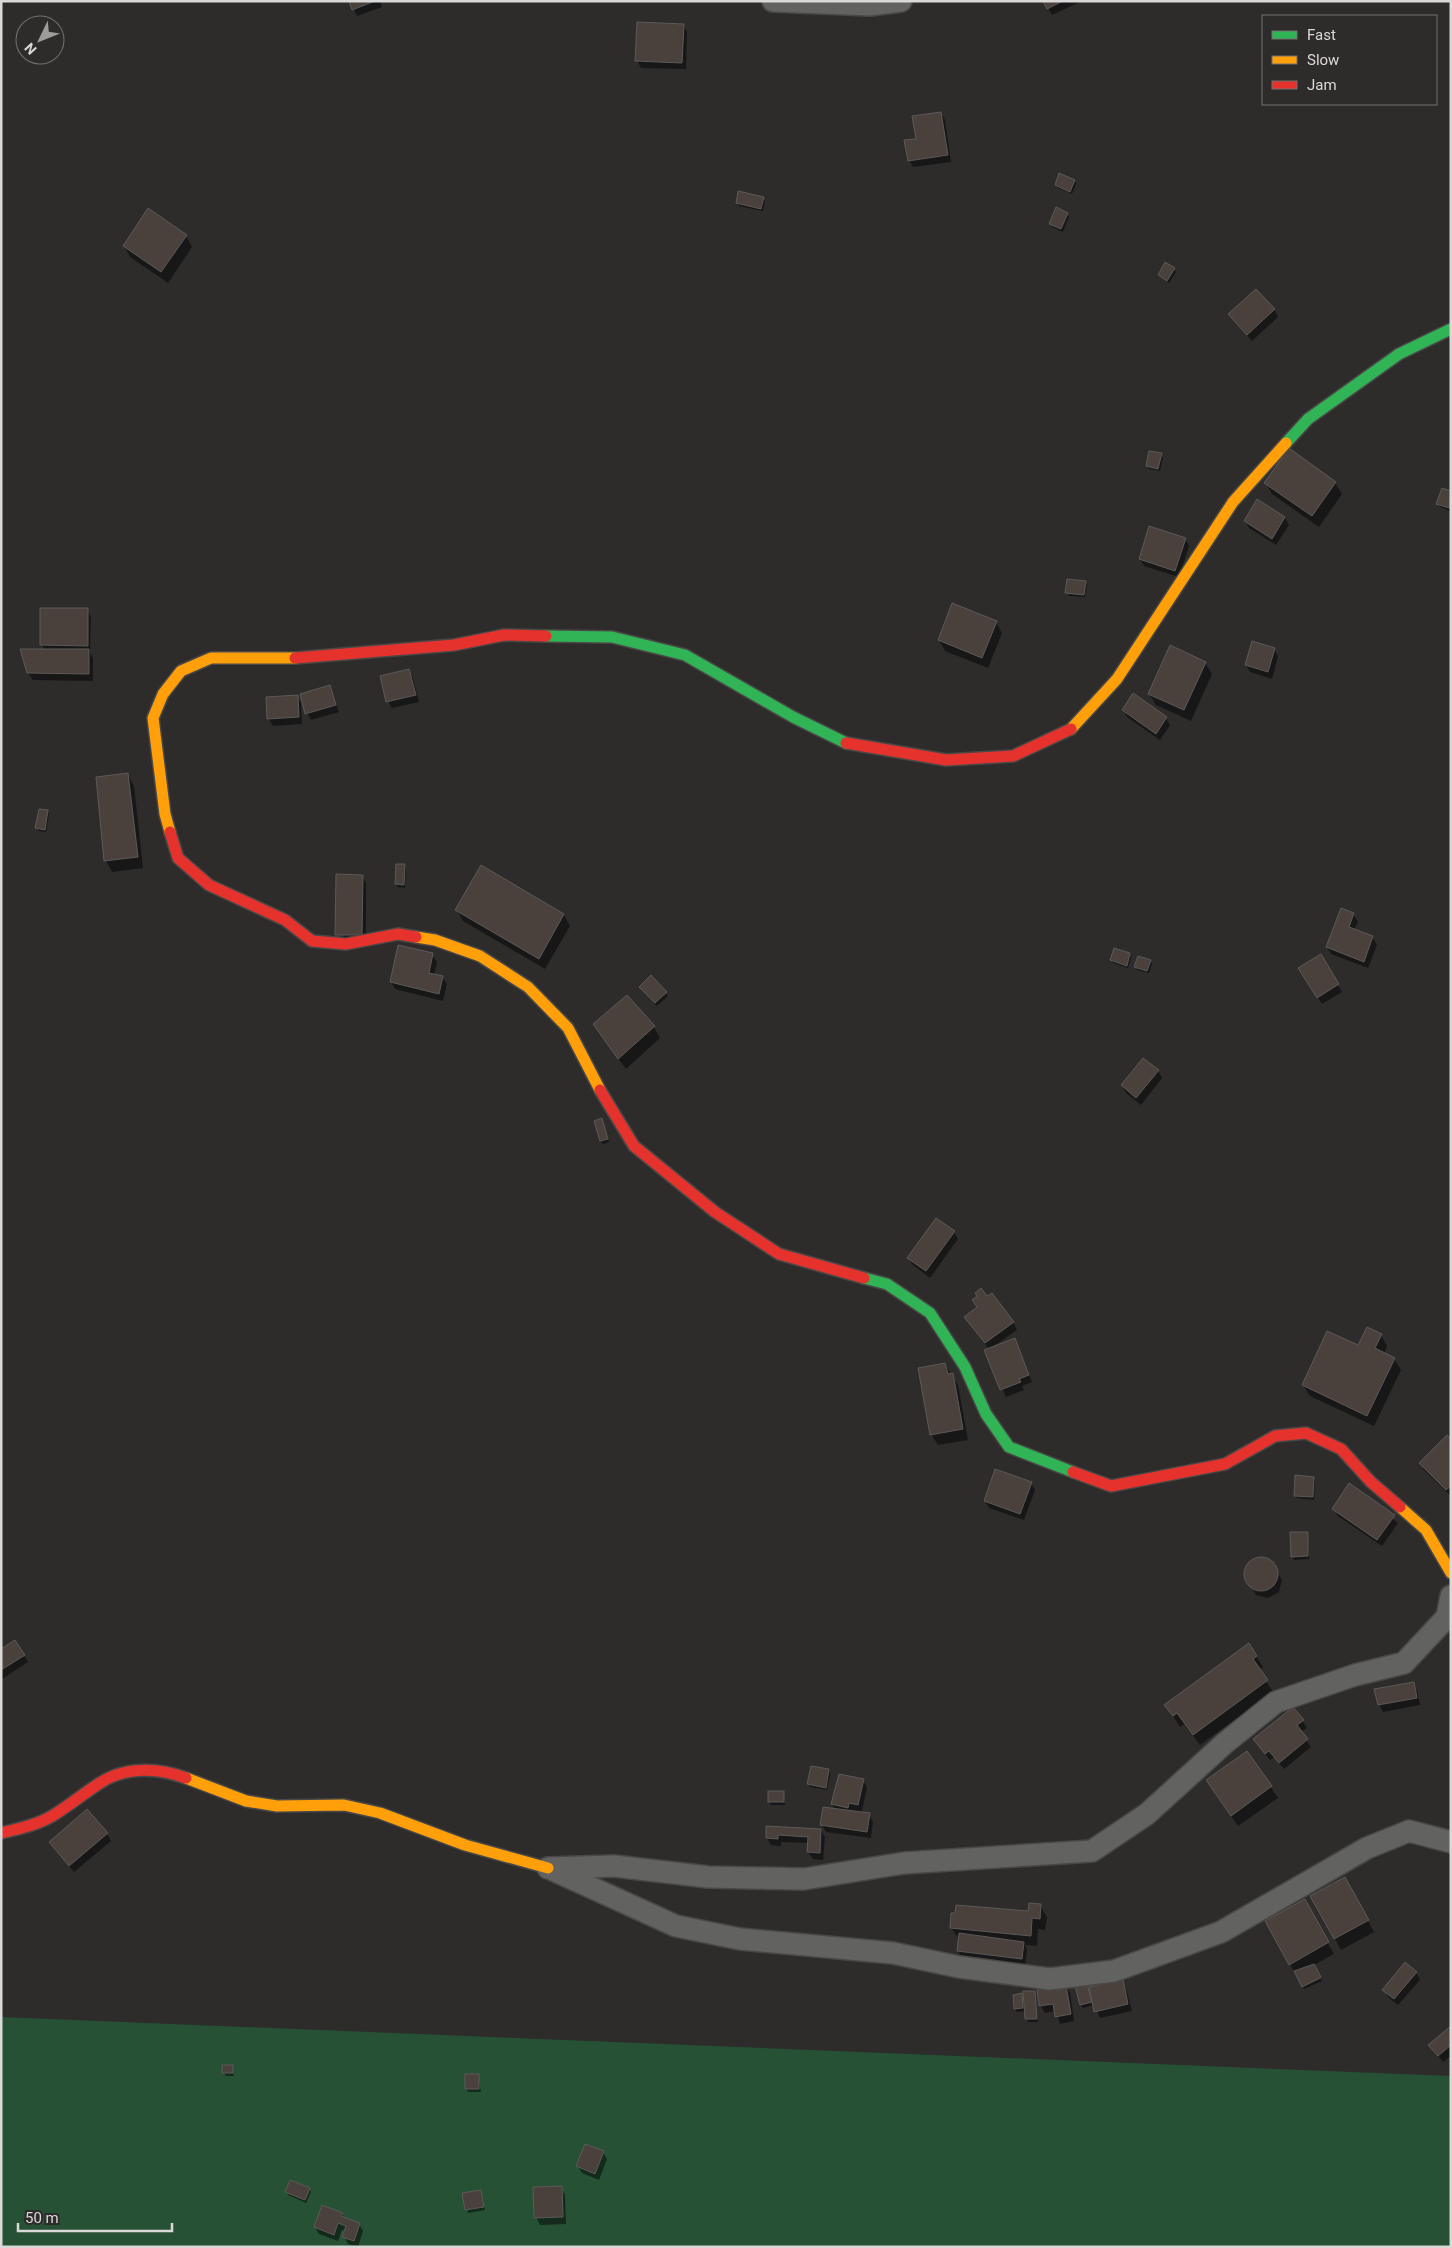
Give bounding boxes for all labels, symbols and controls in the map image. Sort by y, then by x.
north arrow [15,15,65,65]
legend [1262,15,1437,105]
text: Fast [1307,26,1336,44]
text: N [21,40,40,58]
text: Slow [1307,51,1339,69]
text: Jam [1307,76,1337,94]
scale bar [18,2200,171,2232]
text: 50 m [25,2209,59,2227]

